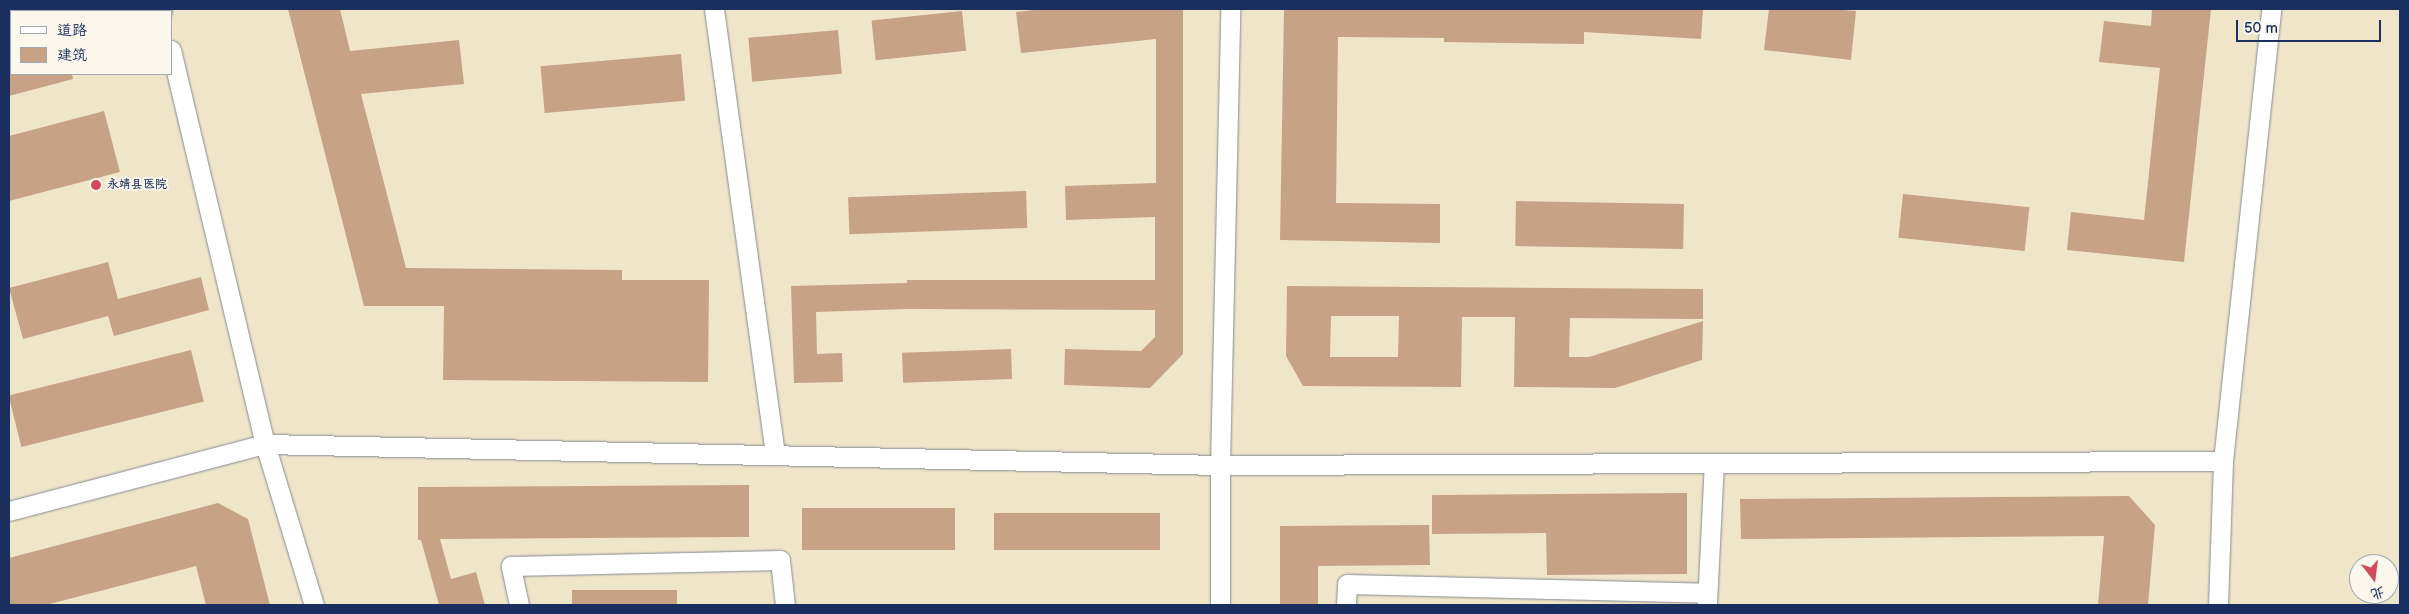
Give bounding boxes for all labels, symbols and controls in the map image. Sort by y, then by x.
legend [10,10,172,75]
scale bar [2239,10,2384,42]
text: 50 m [2244,19,2278,38]
text: 道路 [57,21,87,40]
text: 建筑 [57,46,87,65]
marker: 永靖县医院 [89,178,103,192]
place label: 永靖县医院 [107,178,167,192]
north arrow [2349,554,2399,604]
text: 北 [2369,583,2387,603]

